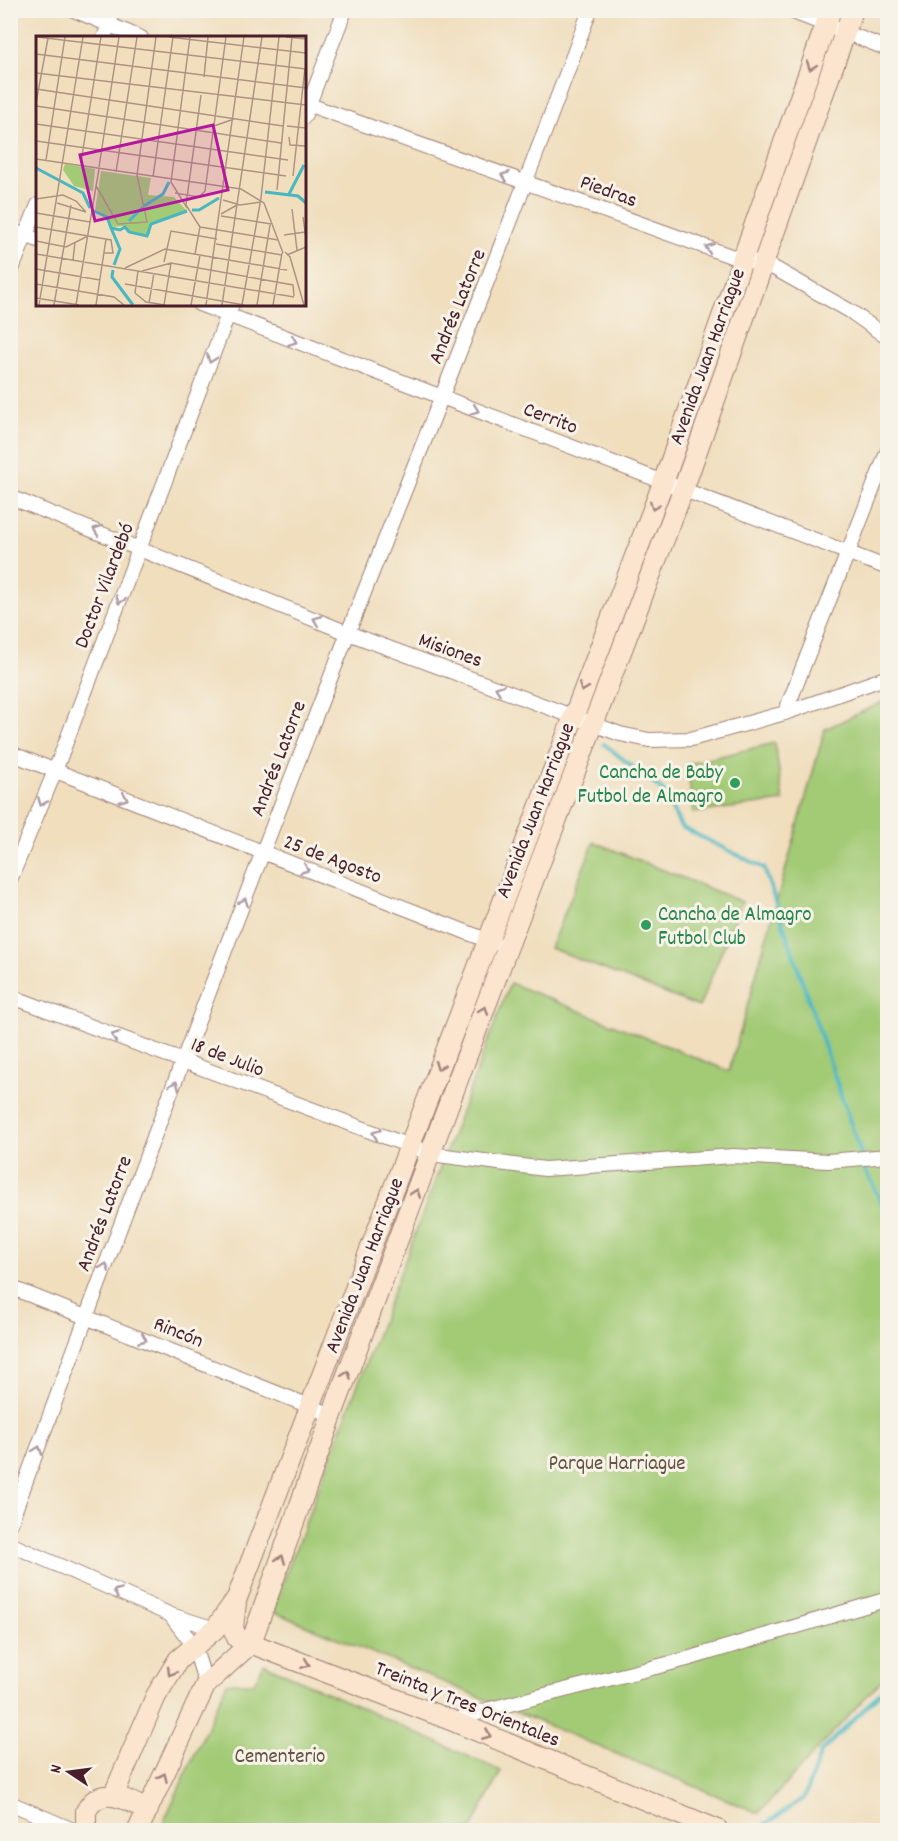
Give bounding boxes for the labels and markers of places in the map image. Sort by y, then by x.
place label: Cancha de Baby Futbol de Almagro [578,759,723,813]
marker: Cancha de Baby Futbol de Almagro [728,776,742,790]
place label: Cancha de Almagro Futbol Club [658,901,812,955]
marker: Cancha de Almagro Futbol Club [639,918,653,932]

